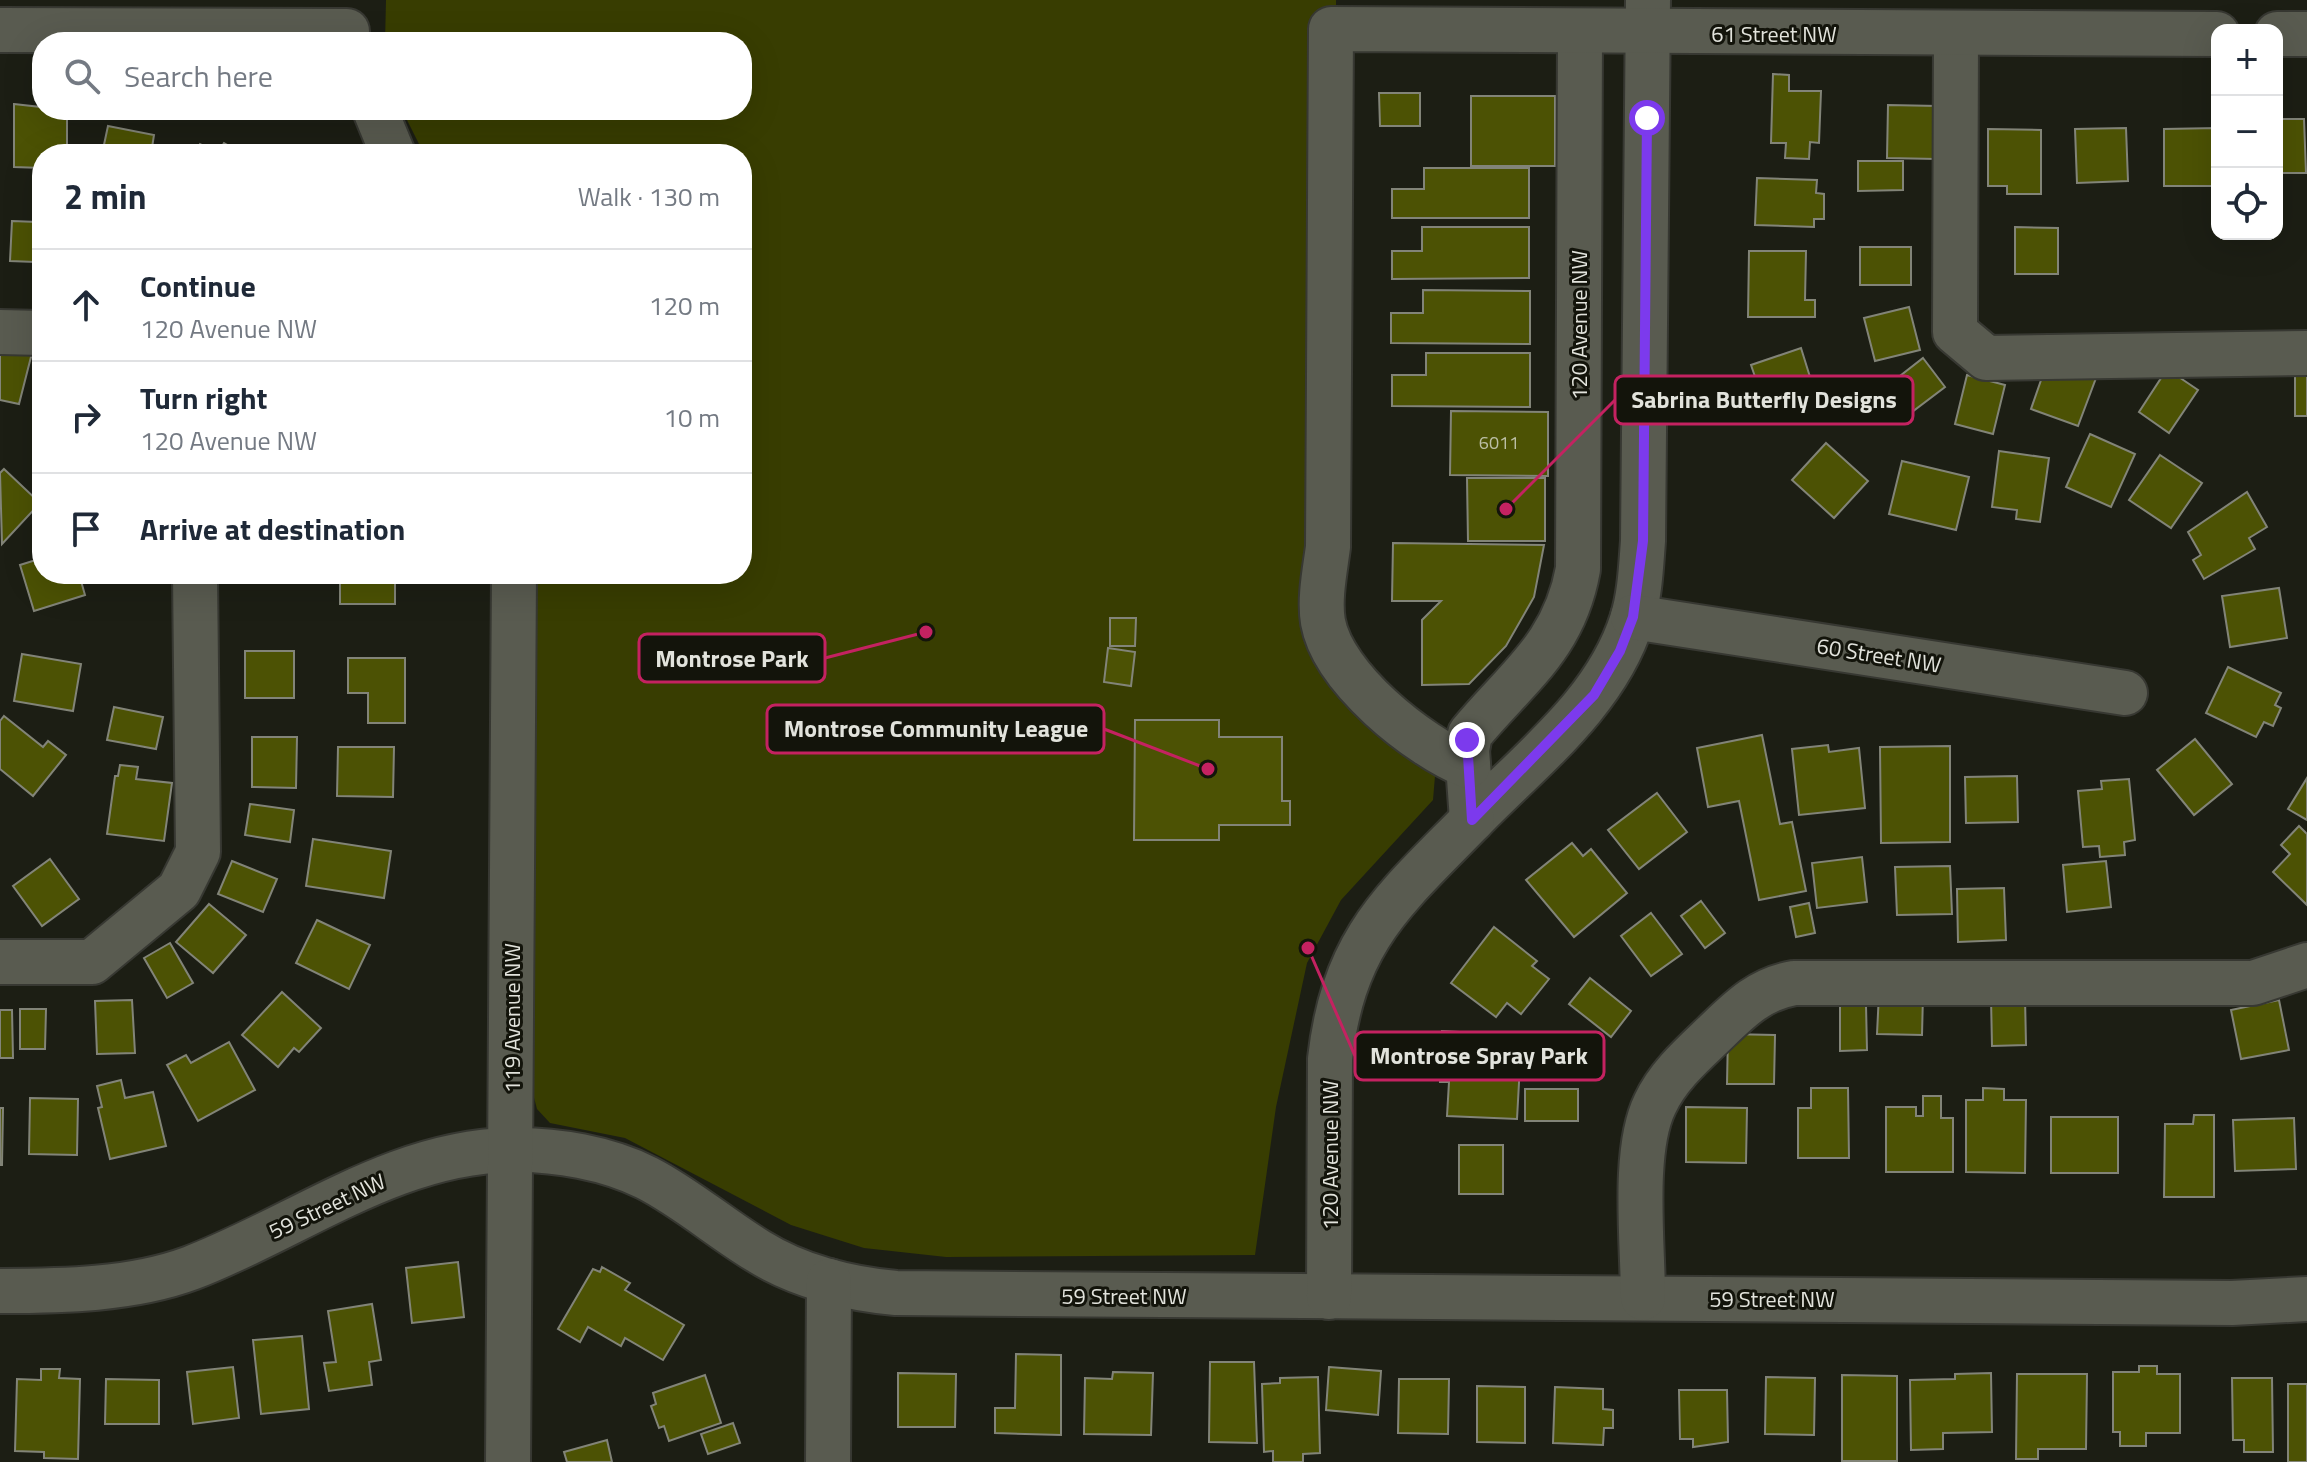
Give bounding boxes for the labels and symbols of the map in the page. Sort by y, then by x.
street label: 61 Street NW [1711,17,1837,51]
route start [1629,100,1665,136]
street label: 120 Avenue NW [1562,250,1596,400]
callout: Sabrina Butterfly Designs [1615,376,1913,424]
text: Sabrina Butterfly Designs [1631,381,1897,417]
house number: 6011 [1479,429,1519,456]
street label: 60 Street NW [1814,628,1944,682]
callout: Montrose Park [639,634,825,682]
text: Montrose Park [655,640,809,676]
callout: Montrose Community League [767,705,1104,753]
text: Montrose Community League [784,710,1088,746]
route end [1449,722,1485,758]
street label: 119 Avenue NW [495,943,529,1093]
callout: Montrose Spray Park [1355,1032,1604,1080]
text: Montrose Spray Park [1370,1037,1589,1073]
street label: 120 Avenue NW [1313,1080,1347,1230]
street label: 59 Street NW [263,1164,391,1248]
street label: 59 Street NW [1061,1279,1187,1313]
street label: 59 Street NW [1709,1282,1835,1316]

